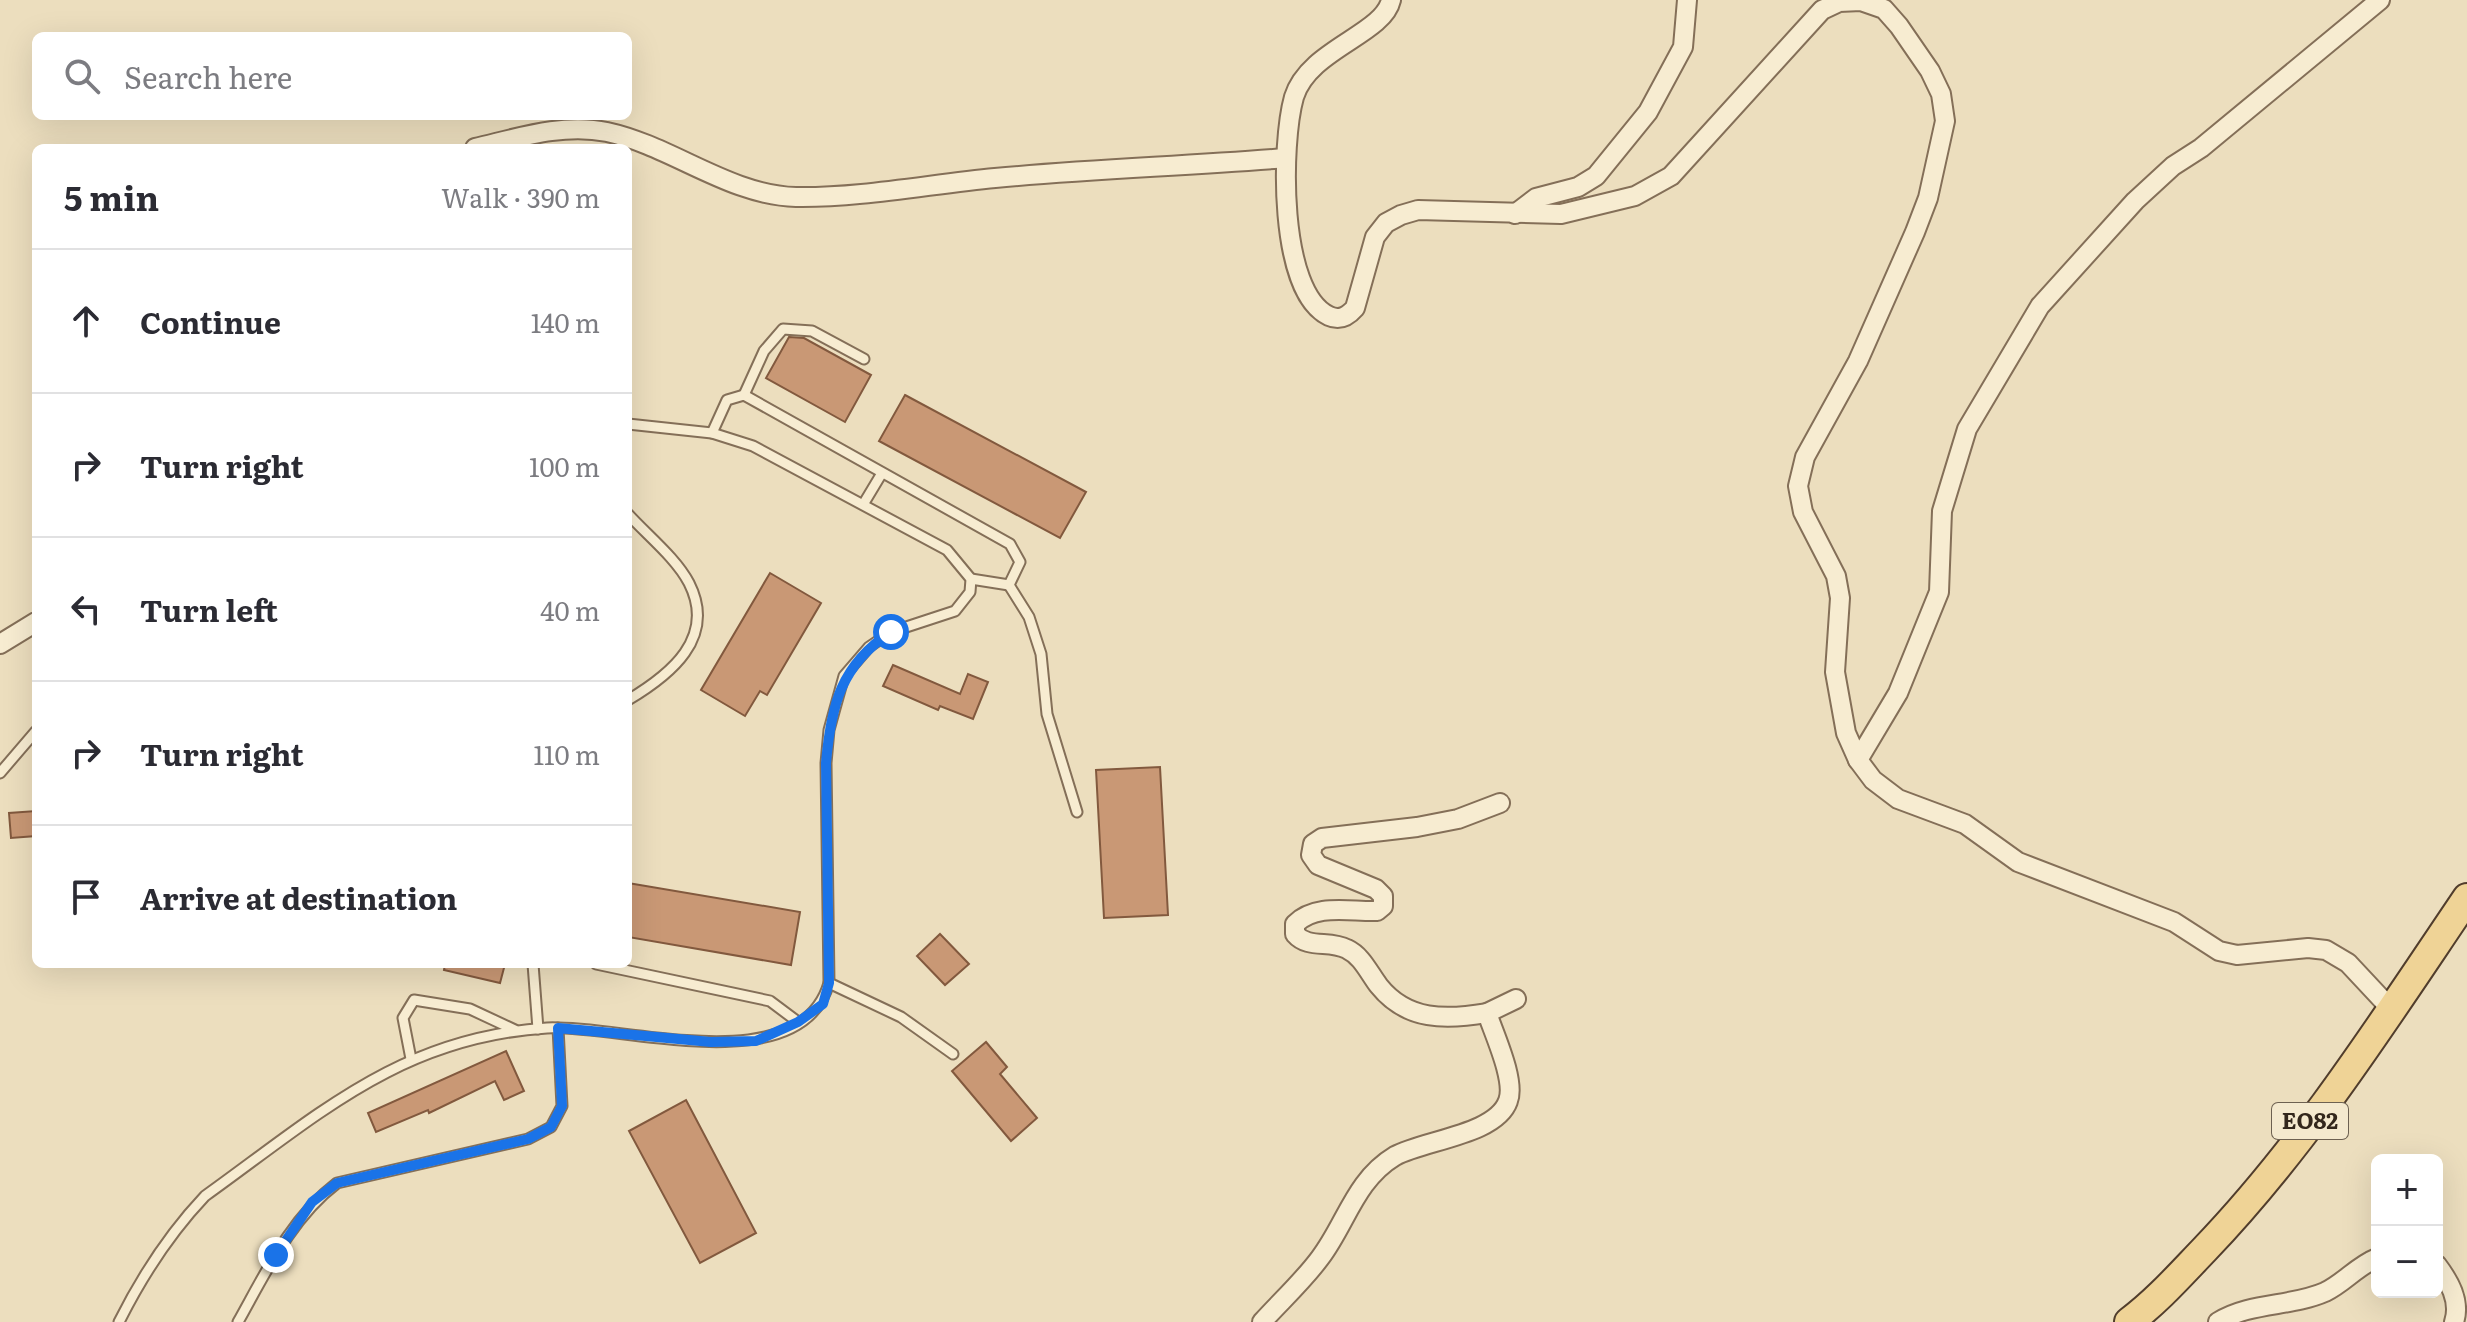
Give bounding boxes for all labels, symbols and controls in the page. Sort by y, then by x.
search box [32,32,632,120]
icon: search [60,54,104,98]
text: Search here [124,54,292,98]
text: 5 min [64,171,159,221]
text: Walk · 390 m [441,177,600,216]
icon: ahead [64,299,108,343]
text: Continue [140,299,281,343]
text: 140 m [531,302,600,341]
icon: right [64,443,108,487]
text: Turn right [140,443,304,487]
text: 100 m [529,446,600,485]
icon: left [64,587,108,631]
text: Turn left [140,587,278,631]
text: 40 m [540,590,600,629]
route start [873,614,909,650]
icon: right [64,731,108,775]
text: Turn right [140,731,304,775]
text: 110 m [533,734,600,773]
icon: arrive [64,875,108,919]
text: Arrive at destination [140,875,457,919]
road number: ΕΟ82 [2272,1103,2348,1139]
map controls [2371,1154,2443,1298]
button: + [2371,1154,2443,1226]
button: − [2371,1226,2443,1298]
route end [258,1237,294,1273]

